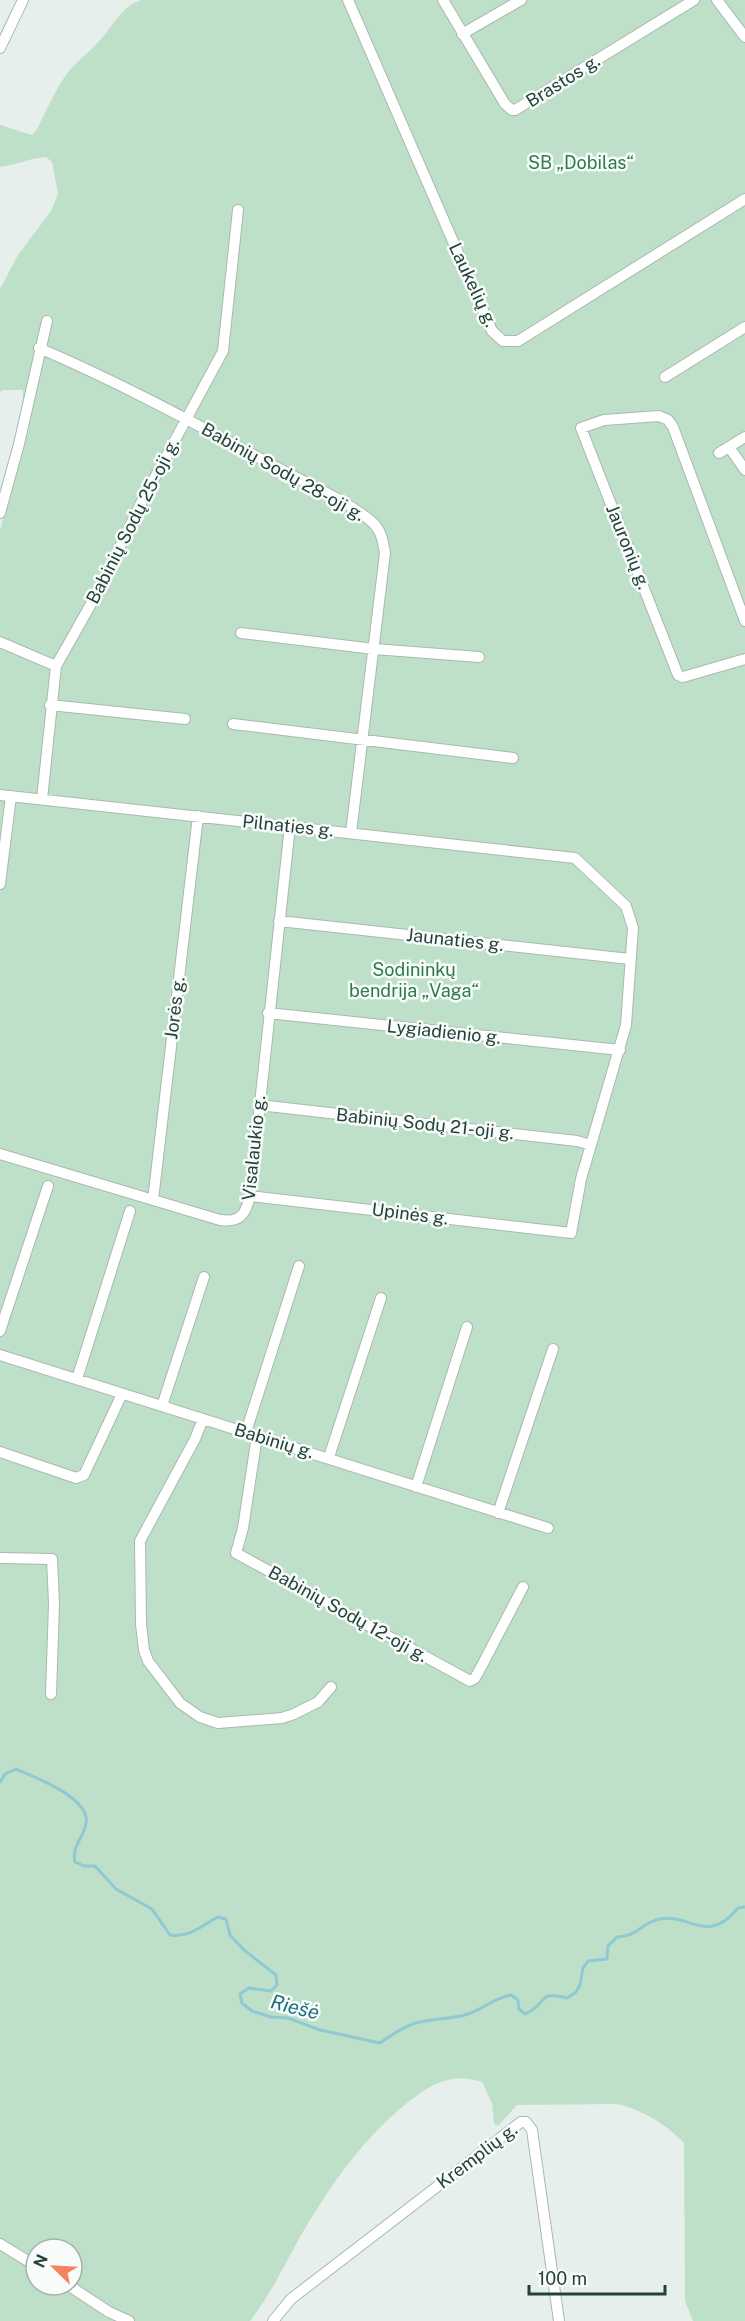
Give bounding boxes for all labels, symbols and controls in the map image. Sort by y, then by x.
street label: Brastos g. [522,50,604,112]
park label: SB „Dobilas“ [528,152,634,173]
street label: Laukelių g. [445,239,502,330]
street label: Babinių Sodų 28-oji g. [198,418,368,525]
street label: Babinių Sodų 25-oji g. [82,434,183,607]
street label: Jauronių g. [602,501,655,592]
street label: Pilnaties g. [241,810,335,841]
street label: Jaunaties g. [405,924,505,955]
park label: Sodininkų bendrija „Vaga“ [349,959,479,1001]
street label: Jorės g. [160,975,189,1040]
street label: Lygiadienio g. [386,1015,502,1048]
street label: Visalaukio g. [238,1094,269,1202]
street label: Babinių Sodų 21-oji g. [335,1104,515,1143]
street label: Upinės g. [371,1198,450,1229]
street label: Babinių g. [232,1418,317,1463]
street label: Babinių Sodų 12-oji g. [265,1561,432,1666]
water label: Riešė [268,1989,322,2025]
street label: Kremplių g. [432,2118,521,2193]
north arrow [24,2237,84,2297]
text: N [30,2252,52,2271]
scale bar [529,2258,666,2296]
text: 100 m [538,2268,587,2289]

